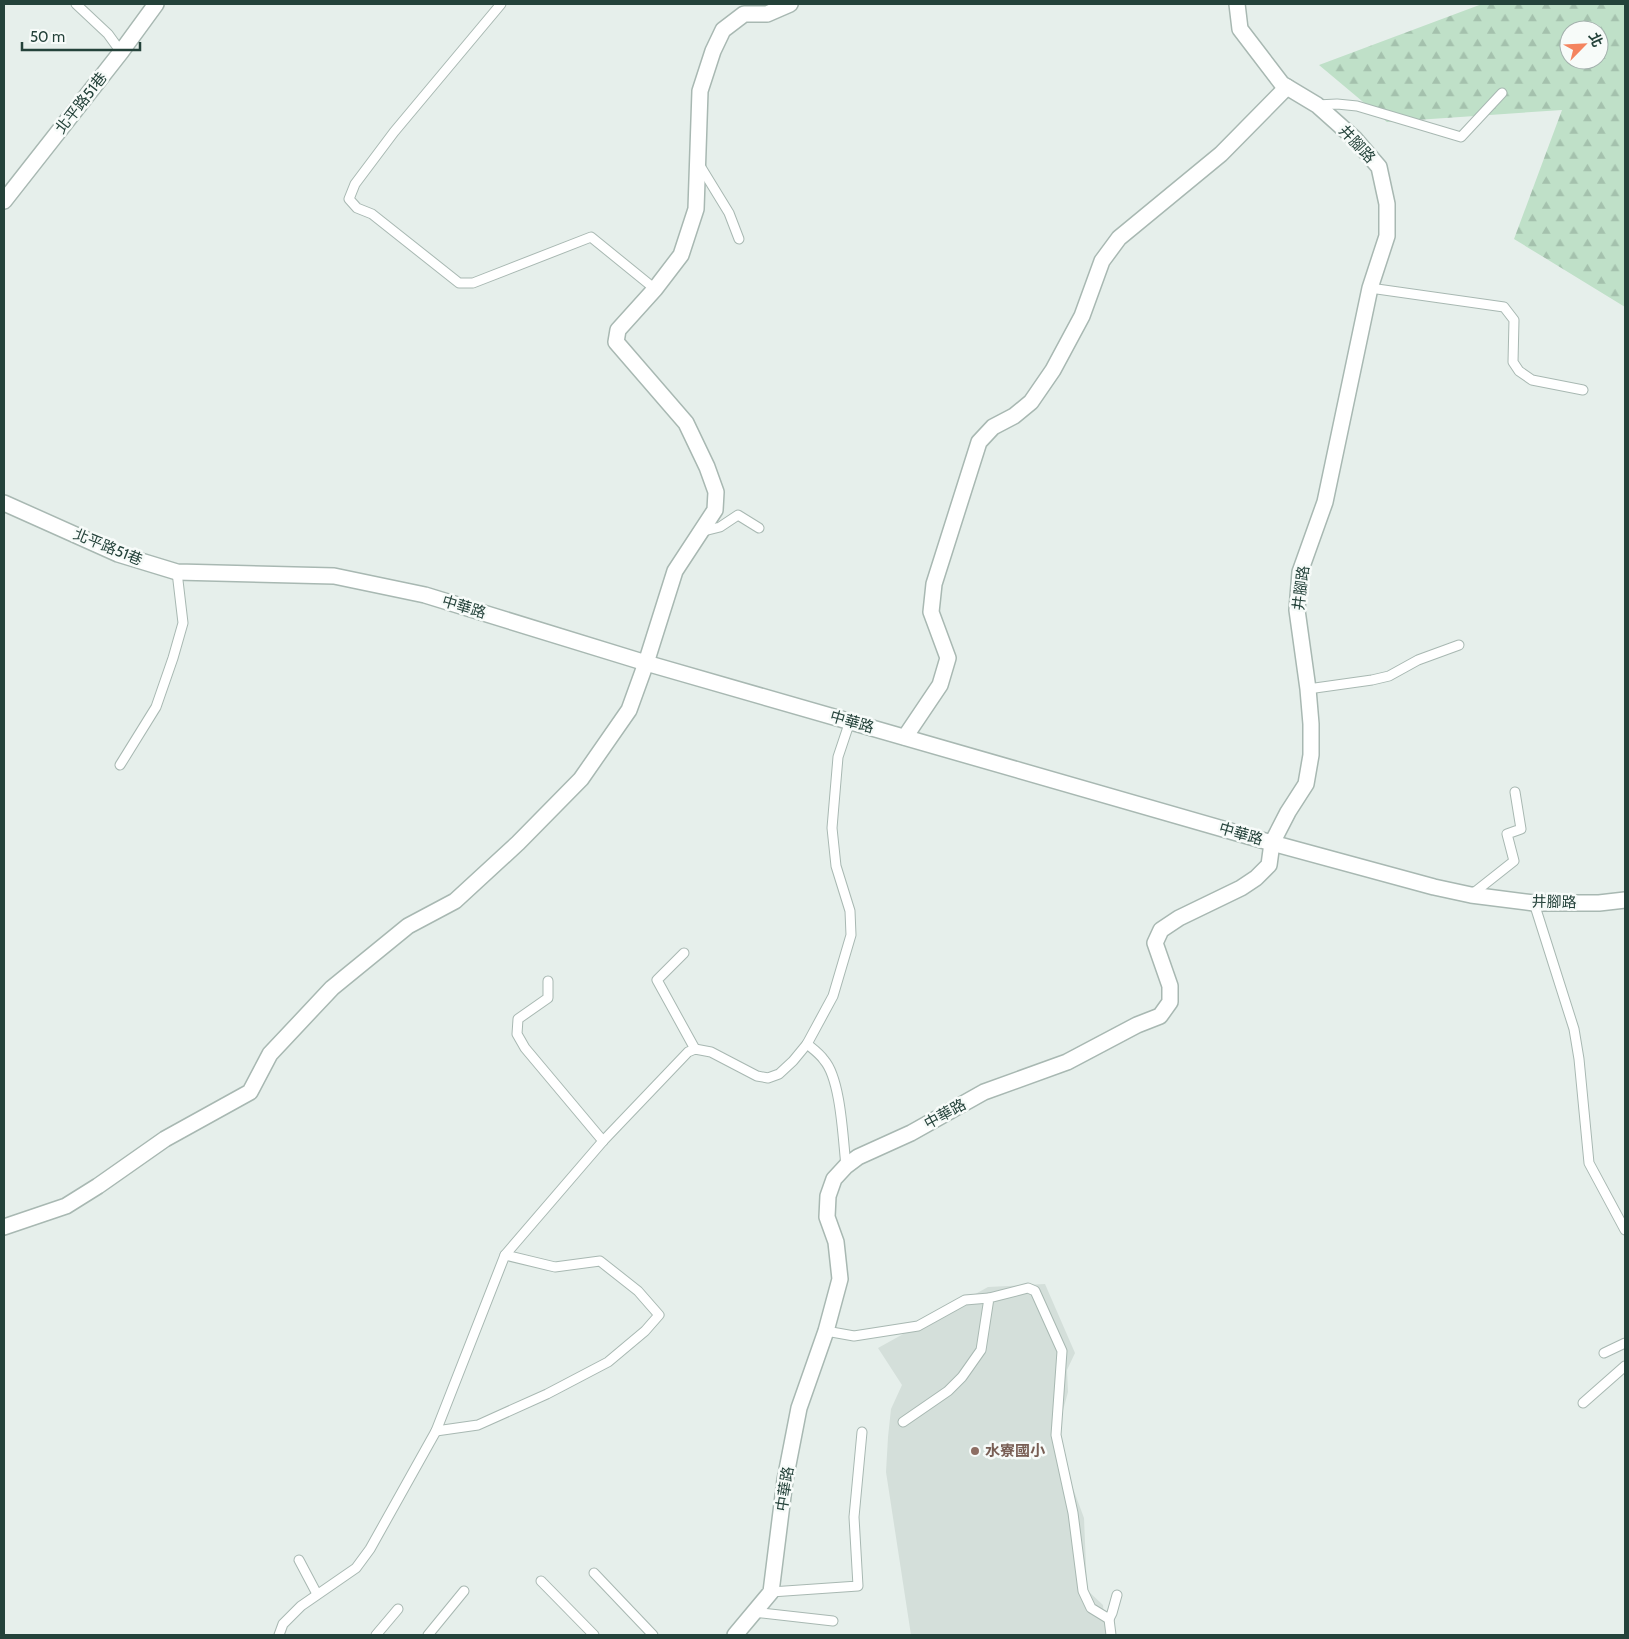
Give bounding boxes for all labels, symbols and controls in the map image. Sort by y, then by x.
scale bar [22,20,140,52]
north arrow [1559,20,1609,70]
text: 50 m [30,28,65,46]
text: 北 [1585,30,1607,50]
street label: 北平路51巷 [51,69,111,137]
street label: 井腳路 [1335,121,1379,167]
street label: 北平路51巷 [71,525,145,569]
street label: 井腳路 [1289,565,1313,611]
street label: 中華路 [440,592,488,622]
street label: 中華路 [828,707,876,737]
street label: 中華路 [1217,819,1265,849]
street label: 井腳路 [1531,893,1577,911]
street label: 中華路 [921,1095,969,1133]
place label: 水寮國小 [985,1442,1046,1460]
marker: 水寮國小 [969,1445,981,1457]
street label: 中華路 [773,1465,797,1513]

